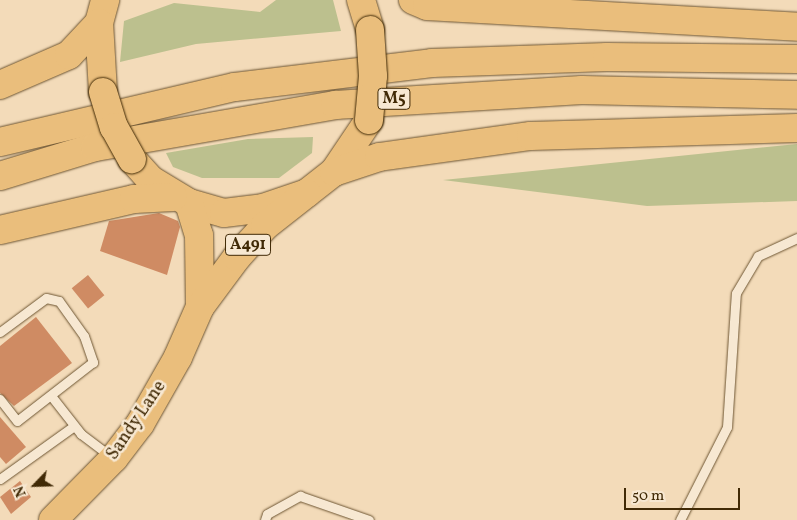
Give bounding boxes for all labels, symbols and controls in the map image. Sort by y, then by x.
road number: M5 [376,86,412,112]
road number: A491 [224,232,272,258]
street label: Sandy Lane [102,377,172,465]
north arrow [10,460,60,510]
scale bar [627,478,743,510]
text: N [10,483,32,500]
text: 50 m [632,486,664,507]

